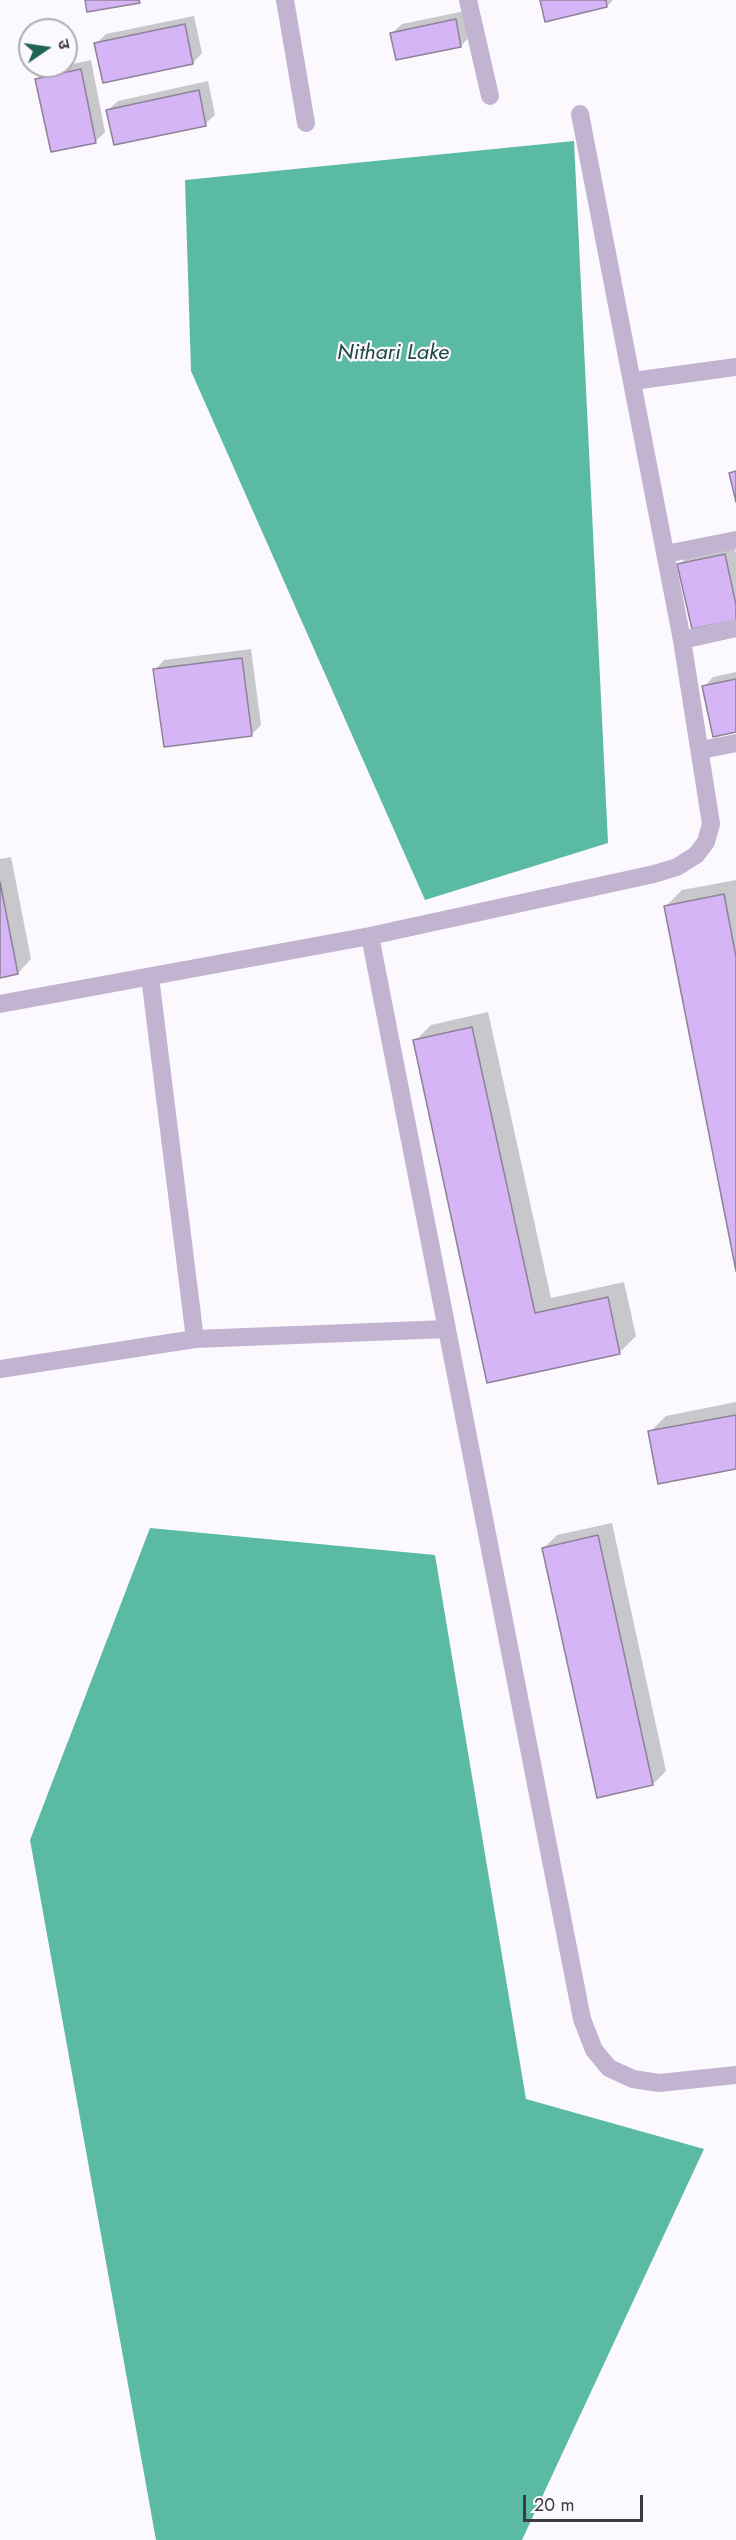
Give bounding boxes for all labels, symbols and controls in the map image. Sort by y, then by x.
north arrow [18,18,78,78]
text: उ [52,37,76,51]
water label: Nithari Lake [337,341,449,367]
scale bar [526,2483,646,2521]
text: 20 m [534,2492,574,2518]

